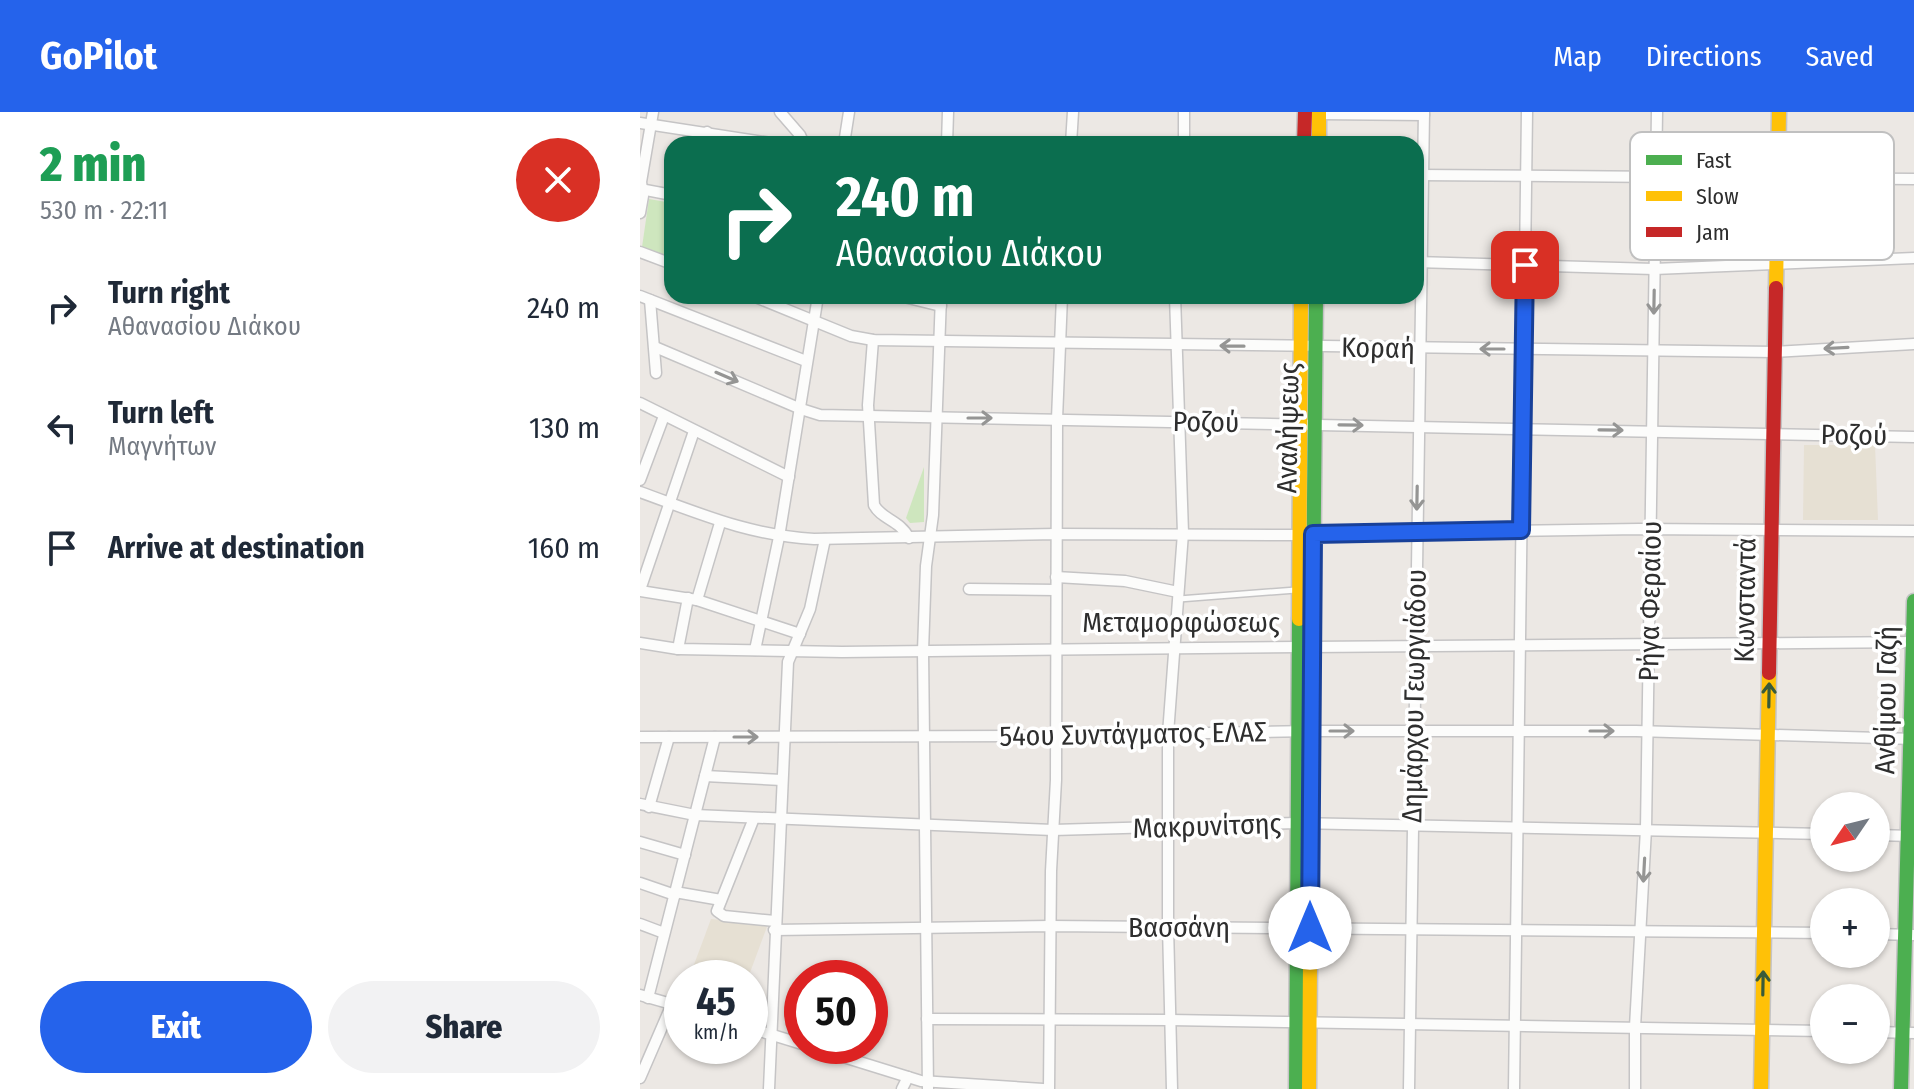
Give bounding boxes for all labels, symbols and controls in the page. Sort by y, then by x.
text: GoPilot [40,33,157,79]
text: Map [1553,40,1602,73]
text: Directions [1646,40,1762,73]
text: Saved [1806,40,1874,73]
legend [1630,132,1894,260]
text: 2 min [40,136,146,194]
button: close [516,138,600,222]
text: Fast [1696,147,1732,174]
text: 240 m [836,164,975,231]
icon: right [704,168,808,272]
text: Slow [1696,183,1739,210]
text: 530 m · 22:11 [40,195,168,226]
text: Jam [1696,219,1730,246]
pin [1491,231,1559,299]
text: Αθανασίου Διάκου [836,232,1103,276]
icon: arrive [1503,243,1547,287]
text: Turn right [108,275,230,311]
icon: right [40,286,84,330]
one-way arrow [1646,288,1661,315]
text: 240 m [527,290,600,326]
text: Αθανασίου Διάκου [108,311,301,342]
street label: Κοραή [1341,331,1415,365]
one-way arrow [1219,338,1246,354]
one-way arrow [1479,341,1506,357]
one-way arrow [1823,341,1850,356]
street label: Αναλήψεως [1270,362,1306,494]
one-way arrow [714,371,739,386]
text: Turn left [108,395,214,431]
street label: Ροζού [1172,405,1240,439]
icon: left [40,406,84,450]
text: 130 m [529,410,600,446]
one-way arrow [966,410,993,426]
one-way arrow [1337,417,1364,433]
street label: Ροζού [1820,418,1888,452]
one-way arrow [1597,423,1624,438]
text: Μαγνήτων [108,431,216,462]
one-way arrow [1409,484,1424,511]
street label: Ρήγα Φεραίου [1632,520,1668,682]
icon: arrive [40,526,84,570]
text: Arrive at destination [108,530,365,566]
text: 160 m [528,530,600,566]
street label: Κωνσταντά [1727,537,1763,663]
street label: Δημάρχου Γεωργιάδου [1395,569,1433,823]
street label: Μεταμορφώσεως [1082,606,1280,639]
street label: Ανθίμου Γαζή [1868,625,1904,775]
one-way arrow [1762,682,1777,709]
street label: 54ου Συντάγματος ΕΛΑΣ [999,715,1267,753]
one-way arrow [1328,723,1355,739]
one-way arrow [1588,723,1615,739]
one-way arrow [732,729,759,745]
north arrow [1810,792,1890,872]
map controls [1810,792,1890,1064]
street label: Μακρυνίτσης [1132,807,1282,845]
one-way arrow [1636,856,1651,883]
position arrow [1268,886,1352,970]
button: + [1810,888,1890,968]
street label: Βασσάνη [1128,911,1230,944]
speed limit sign: 50 [784,960,888,1064]
one-way arrow [1756,970,1771,997]
text: 45 [696,978,736,1026]
button: Exit [40,981,312,1073]
button: Share [328,981,600,1073]
button: − [1810,984,1890,1064]
text: km/h [694,1020,738,1044]

